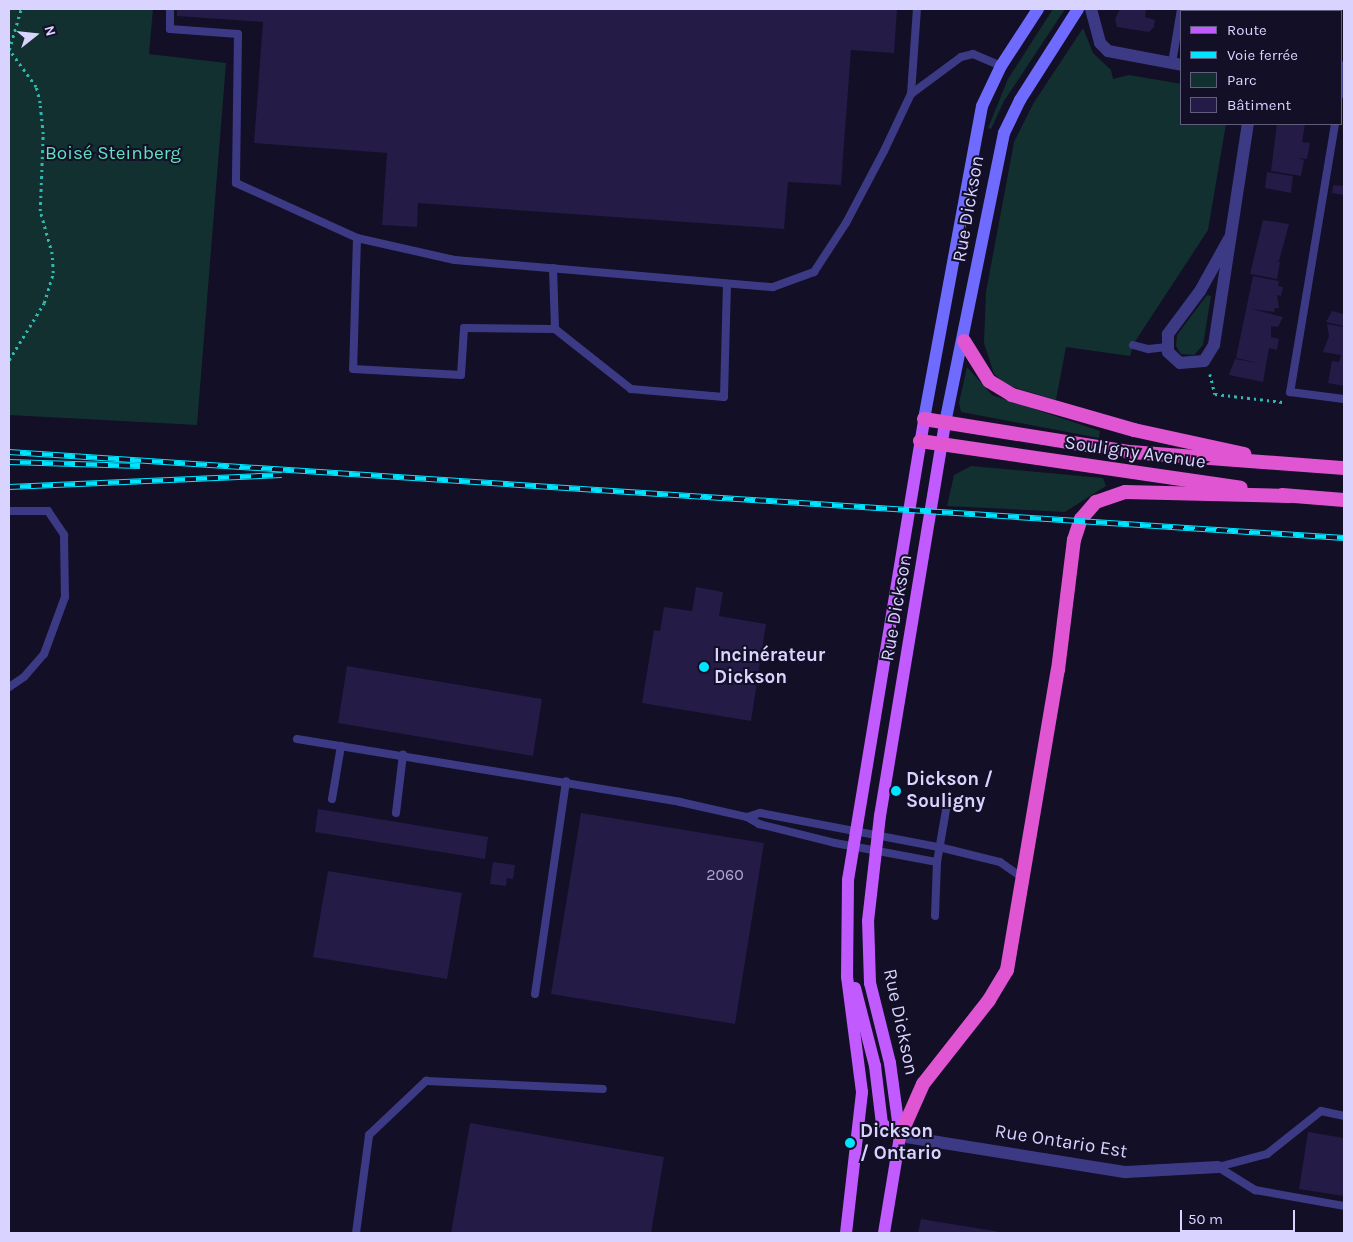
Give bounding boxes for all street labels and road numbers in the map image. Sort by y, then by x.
street label: Rue Dickson [948,154,990,264]
street label: Souligny Avenue [1063,432,1207,474]
street label: Rue Dickson [876,553,918,663]
street label: Rue Dickson [878,967,922,1077]
street label: Rue Ontario Est [993,1120,1129,1164]

